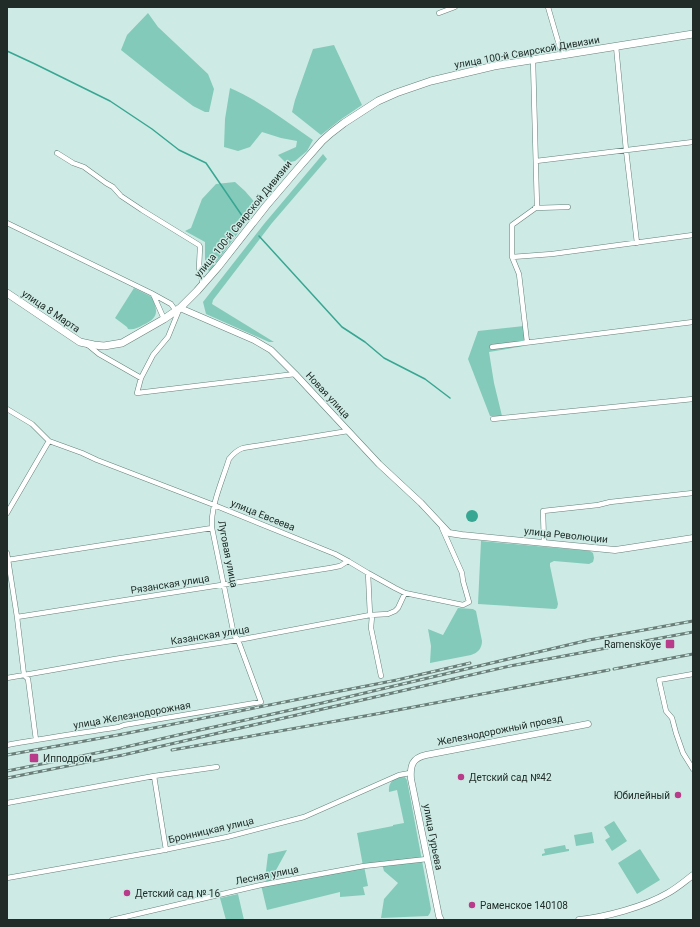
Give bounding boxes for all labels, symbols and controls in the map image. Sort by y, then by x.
street label: улица 100-й Свирской Дивизии [453,34,601,70]
street label: улица 100-й Свирской Дивизии [192,158,294,280]
street label: улица 8 Марта [20,288,82,334]
street label: Новая улица [304,370,352,420]
street label: улица Евсеева [229,497,297,533]
street label: Луговая улица [216,519,240,589]
street label: улица Революции [524,525,609,545]
street label: Рязанская улица [130,572,210,596]
street label: Казанская улица [170,623,250,647]
marker: Ramenskoye [664,638,676,650]
place label: Ramenskoye [604,639,661,650]
street label: улица Железнодорожная [73,699,191,731]
street label: Железнодорожный проезд [436,712,564,748]
marker: Ипподром [28,752,40,764]
place label: Ипподром [43,753,92,764]
marker: Детский сад №42 [456,772,466,782]
place label: Детский сад №42 [469,772,552,783]
place label: Юбилейный [614,790,670,801]
marker: Юбилейный [673,790,683,800]
street label: улица Гурьева [421,803,445,871]
street label: Бронницкая улица [167,815,255,845]
street label: Лесная улица [234,863,300,887]
marker: Детский сад № 16 [122,888,132,898]
place label: Детский сад № 16 [135,888,220,899]
marker: Раменское 140108 [467,900,477,910]
place label: Раменское 140108 [480,900,568,911]

